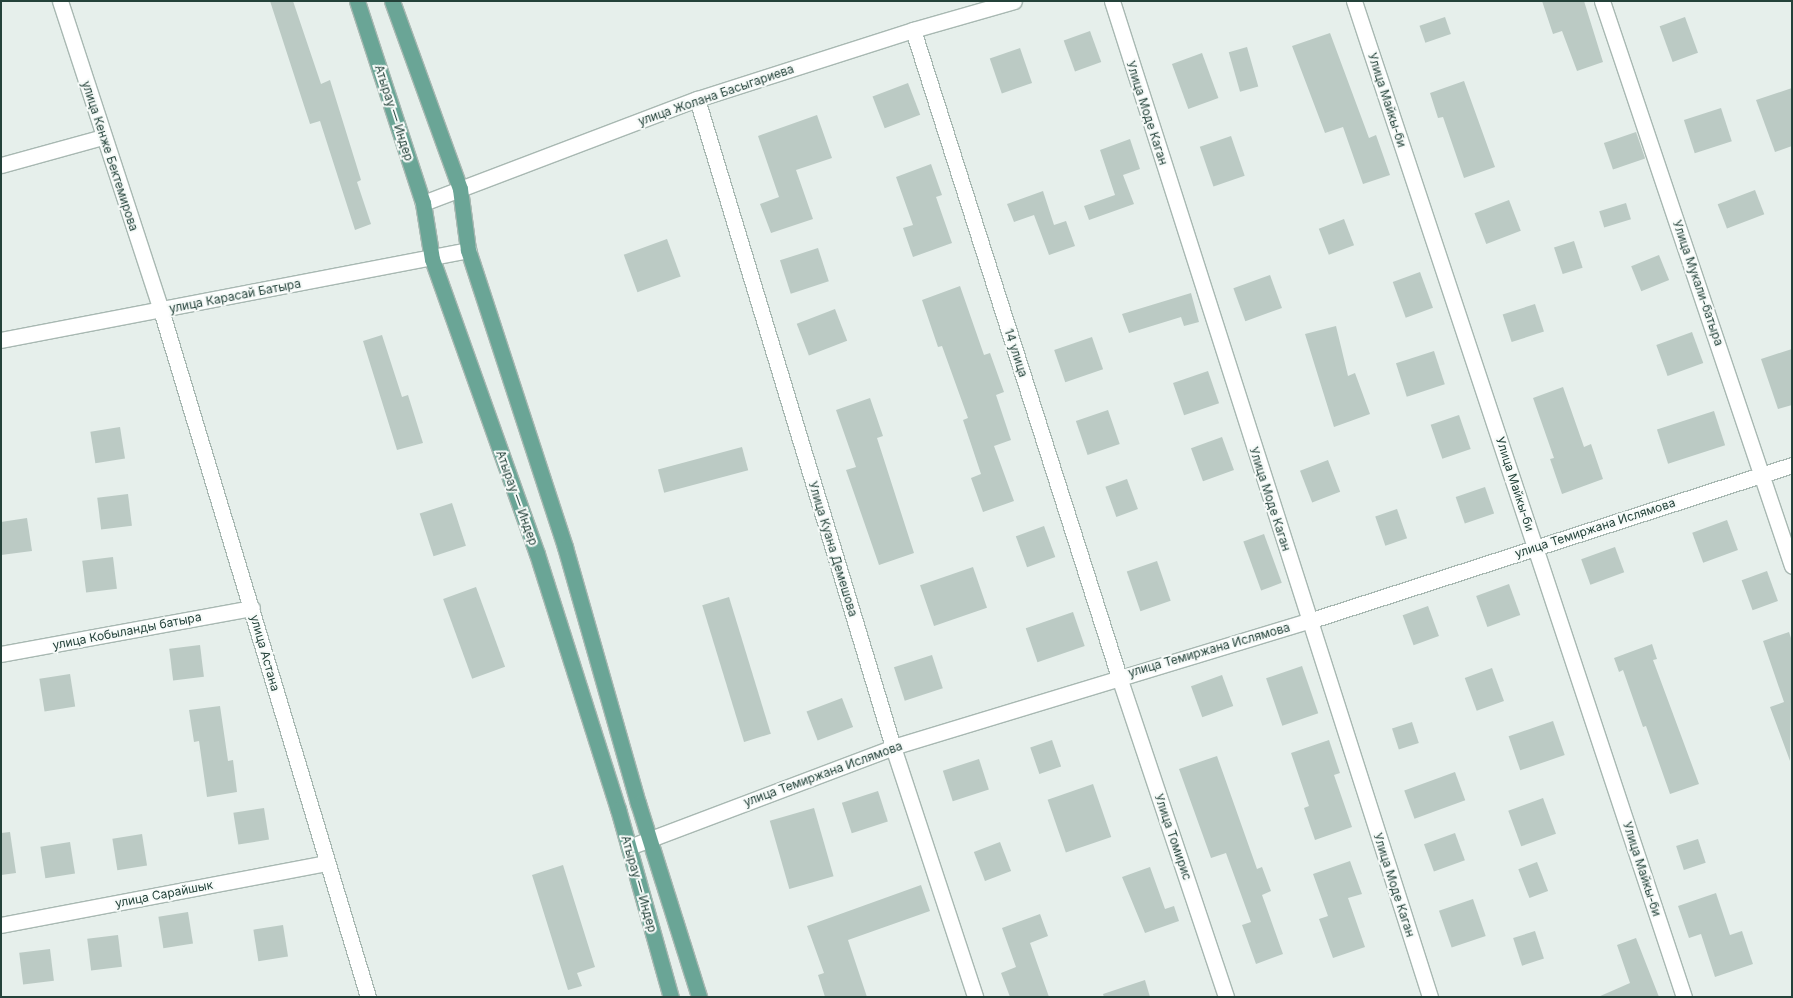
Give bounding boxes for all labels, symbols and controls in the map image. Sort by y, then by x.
street label: Улица Майкы-би [1365,51,1409,149]
street label: Улица Моде Каган [1123,59,1171,167]
street label: улица Жолана Басыгариева [636,62,796,128]
street label: Атырау — Индер [372,63,416,163]
street label: улица Кенже Бектемирова [79,79,141,233]
street label: Улица Мукали-батыра [1670,218,1726,348]
street label: улица Карасай Батыра [168,276,302,316]
street label: 14 улица [1001,327,1031,379]
street label: Улица Майкы-би [1493,435,1537,533]
street label: Улица Моде Каган [1246,445,1294,553]
street label: Атырау — Индер [493,448,541,548]
street label: Улица Куана Демешова [806,480,860,618]
street label: улица Темиржана Ислямова [1513,495,1677,561]
street label: улица Кобыланды батыра [51,609,203,653]
street label: улица Астана [247,613,283,693]
street label: улица Темиржана Ислямова [1126,620,1292,680]
street label: улица Темиржана Ислямова [742,739,904,809]
street label: Улица Томирис [1151,792,1195,882]
street label: Улица Майкы-би [1620,820,1664,918]
street label: Улица Моде Каган [1370,831,1418,939]
street label: Атырау — Индер [618,834,660,934]
street label: улица Сарайшык [114,877,214,911]

